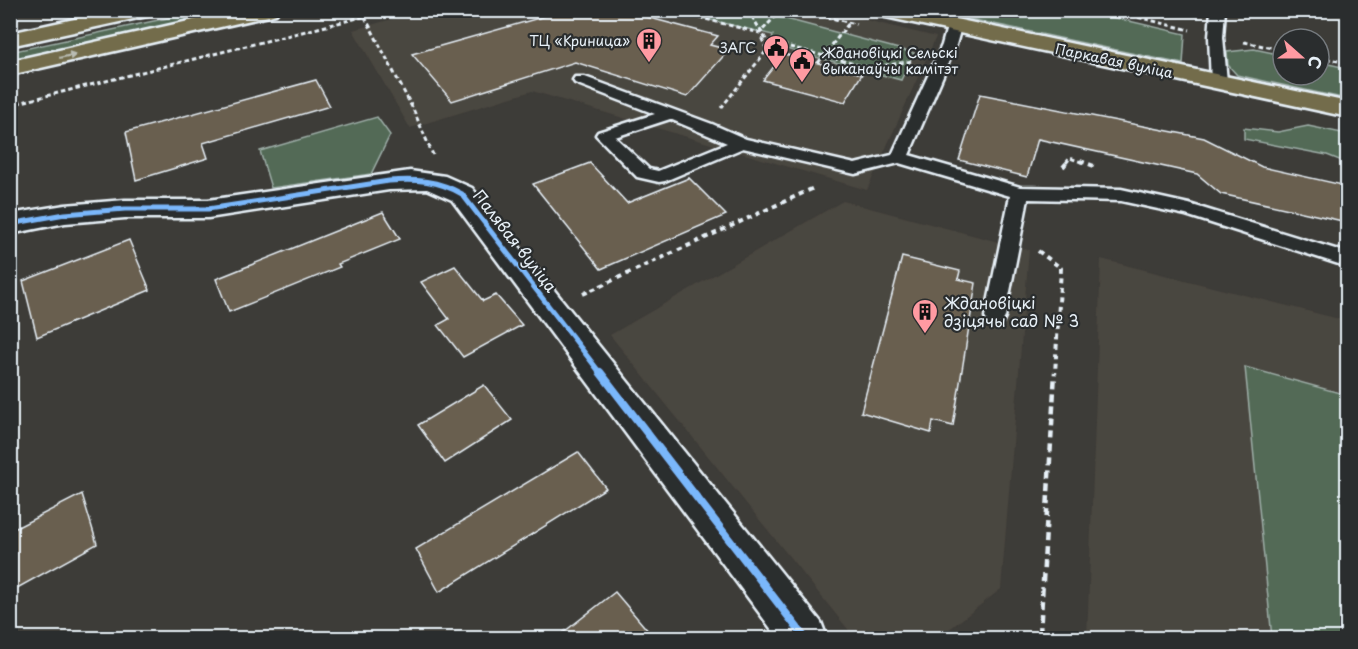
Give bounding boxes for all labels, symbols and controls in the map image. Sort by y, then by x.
building icon: ТЦ «Криница» [634,26,664,64]
north arrow [1271,27,1331,87]
place label: ТЦ «Криница» [529,30,630,51]
public building icon: ЗАГС [761,33,791,71]
place label: ЗАГС [718,37,756,58]
street label: Паркавая вуліца [1053,38,1175,83]
place label: Ждановіцкі Сельскі выканаўчы камітэт [822,42,959,79]
public building icon: Ждановіцкі Сельскі выканаўчы камітэт [787,46,817,84]
one-way arrow [58,50,77,60]
text: С [1303,53,1329,73]
street label: Палявая вуліца [468,184,564,297]
place label: Ждановіцкі дзіцячы сад № 3 [944,290,1079,332]
building icon: Ждановіцкі дзіцячы сад № 3 [910,297,940,335]

